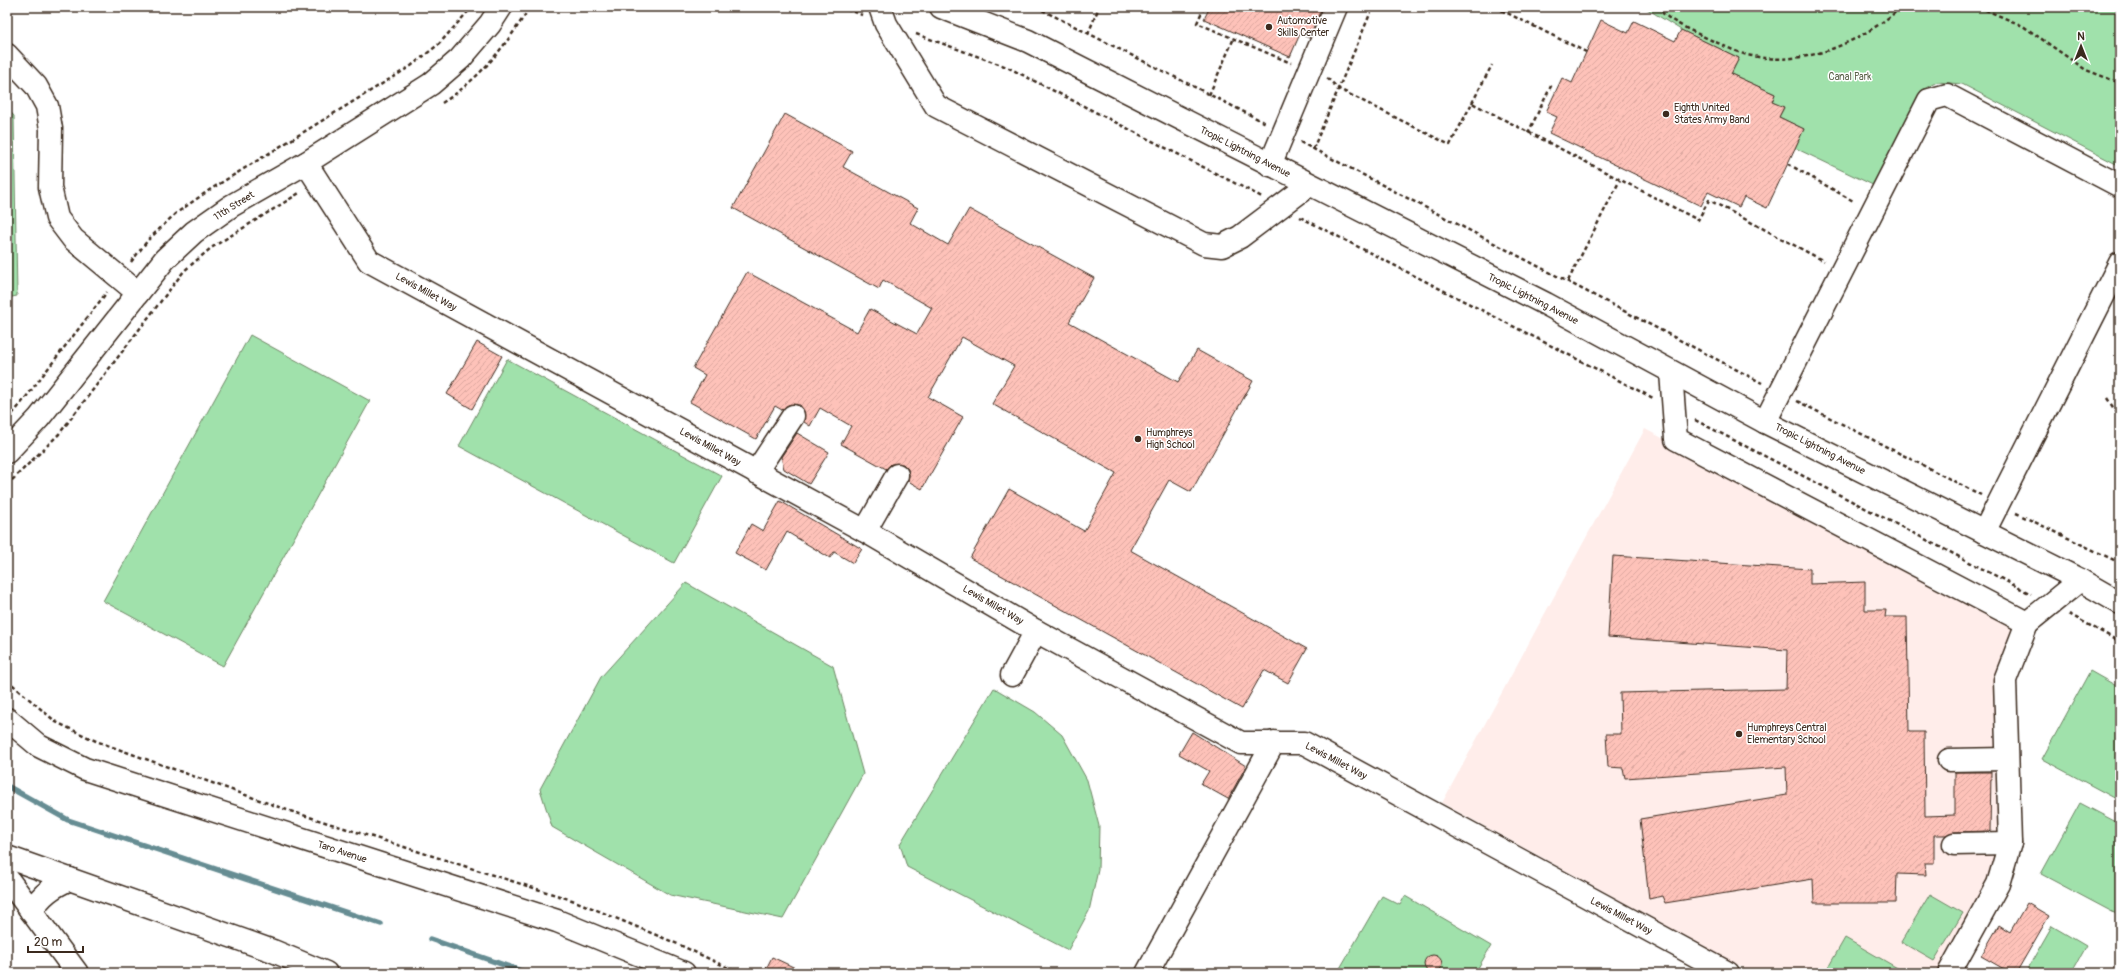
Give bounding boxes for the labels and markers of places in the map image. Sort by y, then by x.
place label: Automotive Skills Center [1277,15,1330,39]
marker: Automotive Skills Center [1264,22,1274,32]
place label: Eighth United States Army Band [1674,102,1750,126]
marker: Eighth United States Army Band [1661,109,1671,119]
place label: Humphreys High School [1146,427,1195,451]
marker: Humphreys High School [1133,434,1143,444]
place label: Humphreys Central Elementary School [1747,722,1827,746]
marker: Humphreys Central Elementary School [1734,729,1744,739]

